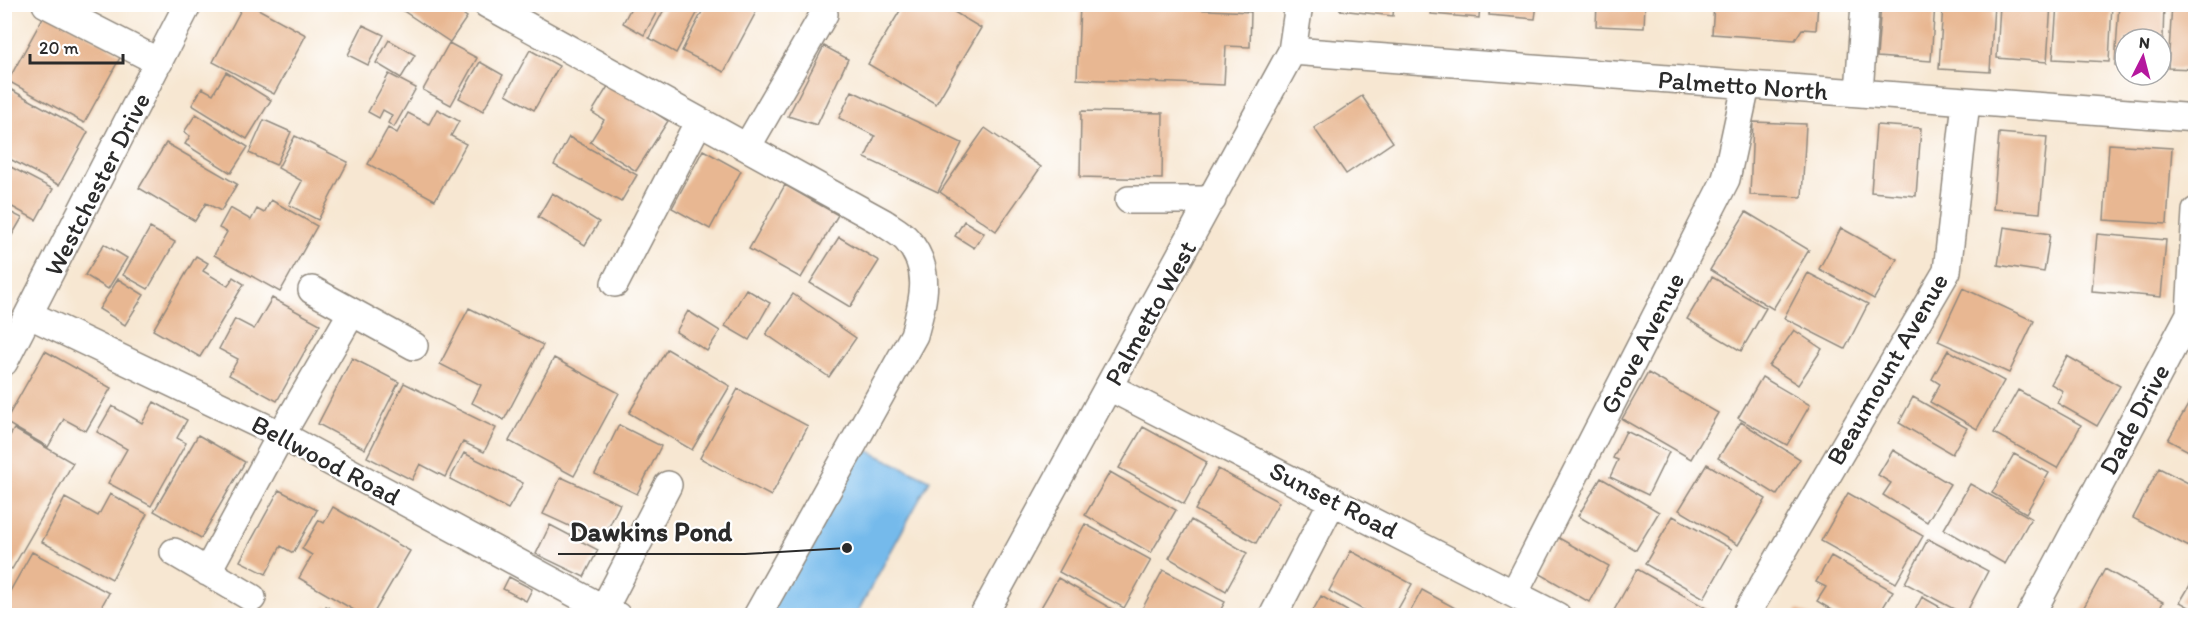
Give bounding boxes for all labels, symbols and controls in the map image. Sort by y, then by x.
scale bar [30,27,123,65]
north arrow [2113,27,2173,87]
text: N [2138,33,2151,53]
text: 20 m [39,37,79,59]
street label: Palmetto North [1657,63,1829,107]
street label: Westchester Drive [37,87,157,281]
street label: Palmetto West [1097,235,1203,391]
street label: Grove Avenue [1593,267,1691,419]
street label: Beaumount Avenue [1819,267,1955,471]
street label: Dade Drive [2092,358,2176,480]
street label: Bellwood Road [246,407,406,513]
street label: Sunset Road [1264,454,1404,546]
callout: Dawkins Pond [558,509,745,554]
text: Dawkins Pond [570,515,733,548]

